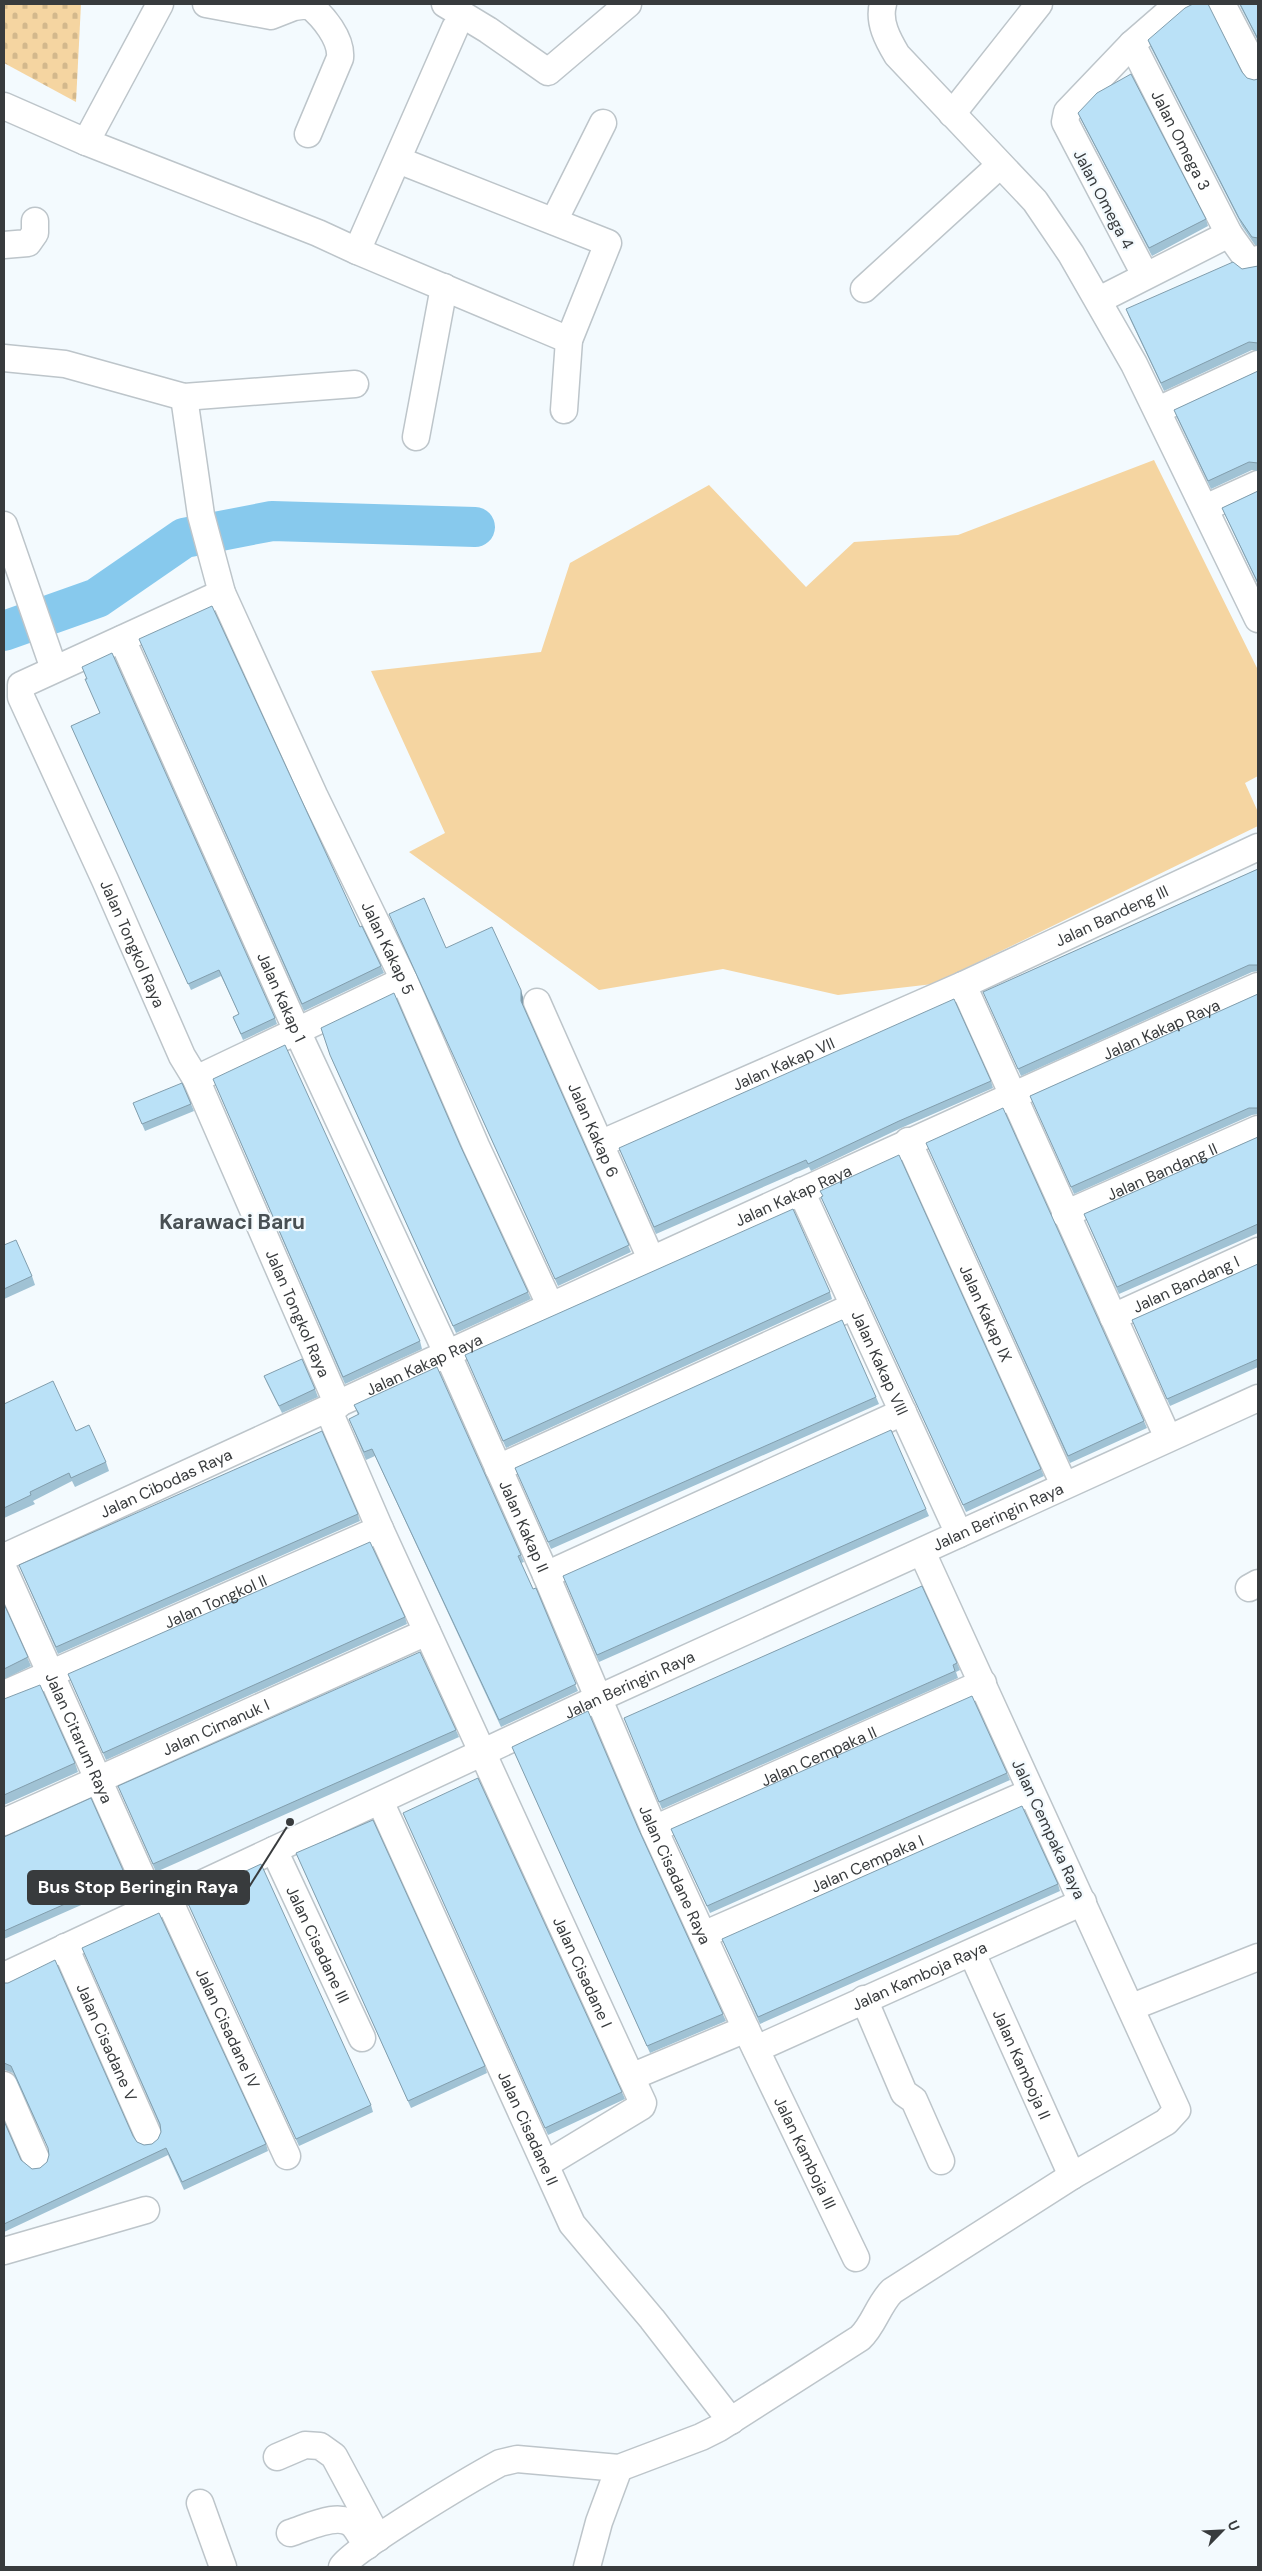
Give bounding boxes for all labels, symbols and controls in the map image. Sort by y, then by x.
street label: Jalan Omega 3 [1146,87,1215,194]
street label: Jalan Omega 4 [1069,146,1139,253]
street label: Jalan Tongkol Raya [95,877,170,1011]
street label: Jalan Bandeng III [1052,880,1172,952]
street label: Jalan Kakap 5 [356,898,419,998]
street label: Jalan Kakap 1 [252,949,311,1045]
street label: Jalan Kakap Raya [1100,994,1223,1065]
street label: Jalan Kakap VII [729,1033,838,1096]
street label: Jalan Kakap 6 [563,1080,623,1181]
street label: Jalan Bandang II [1104,1138,1221,1205]
street label: Jalan Kakap Raya [731,1160,855,1231]
district label: Karawaci Baru [159,1208,305,1236]
street label: Jalan Tongkol Raya [261,1246,335,1381]
street label: Jalan Bandang I [1129,1251,1243,1318]
street label: Jalan Kakap IX [954,1261,1017,1366]
street label: Jalan Kakap VIII [846,1307,913,1419]
street label: Jalan Kakap Raya [362,1329,486,1401]
street label: Jalan Cibodas Raya [97,1444,236,1523]
street label: Jalan Kakap II [494,1477,553,1576]
street label: Jalan Beringin Raya [929,1478,1067,1556]
street label: Jalan Tongkol II [161,1570,270,1633]
street label: Jalan Beringin Raya [561,1646,698,1724]
street label: Jalan Citarum Raya [40,1669,118,1807]
street label: Jalan Cimanuk I [159,1694,273,1761]
street label: Jalan Cempaka II [758,1722,880,1791]
street label: Jalan Cempaka Raya [1007,1756,1090,1902]
street label: Jalan Cisadane Raya [634,1802,716,1948]
street label: Jalan Cempaka I [808,1830,927,1898]
callout: Bus Stop Beringin Raya [28,1871,249,1904]
text: Bus Stop Beringin Raya [38,1875,238,1899]
street label: Jalan Cisadane III [281,1882,354,2006]
street label: Jalan Cisadane I [548,1913,617,2031]
street label: Jalan Kamboja Raya [849,1937,990,2016]
street label: Jalan Cisadane IV [191,1965,265,2092]
street label: Jalan Cisadane V [71,1980,142,2105]
street label: Jalan Kamboja II [988,2006,1055,2123]
street label: Jalan Cisadane II [493,2068,563,2189]
street label: Jalan Kamboja III [769,2093,841,2213]
north arrow [1197,2506,1247,2556]
text: U [1224,2518,1244,2534]

